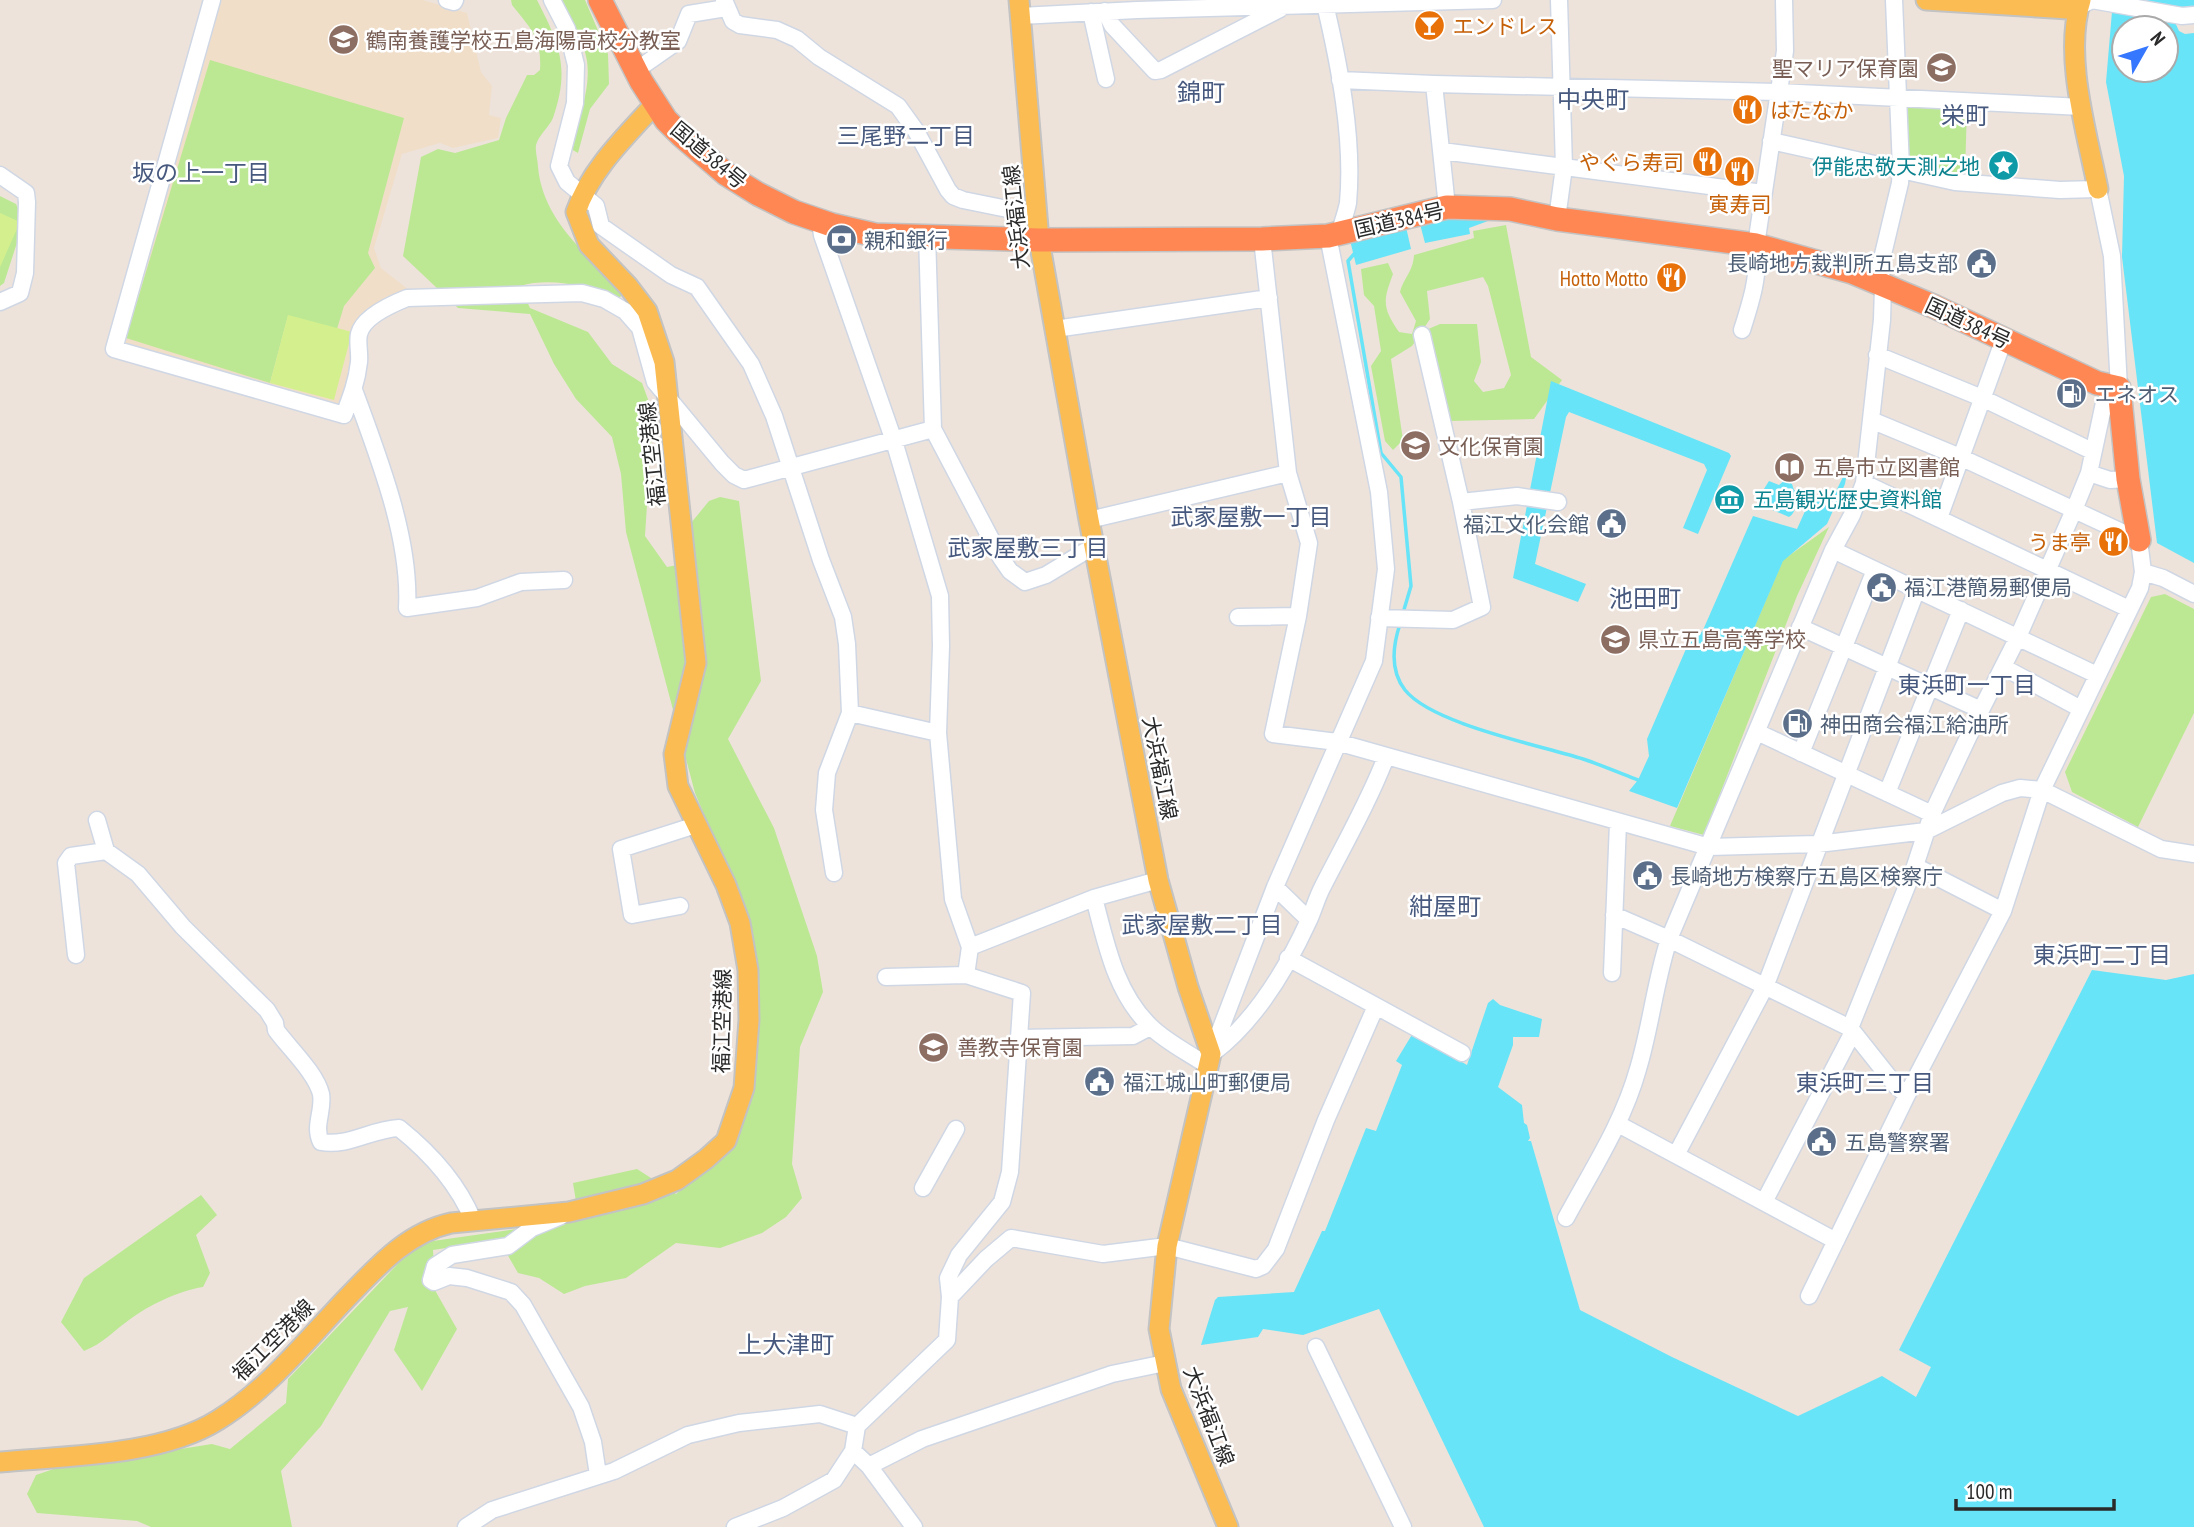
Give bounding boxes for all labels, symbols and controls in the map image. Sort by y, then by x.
bar icon: エンドレス [1413,9,1447,43]
place label: エンドレス [1453,13,1558,40]
north arrow [2110,14,2180,84]
school or university icon: 鶴南養護学校五島海陽高校分教室 [326,23,360,57]
place label: 鶴南養護学校五島海陽高校分教室 [366,27,681,54]
text: N [2146,27,2171,50]
school or university icon: 聖マリア保育園 [1925,51,1959,85]
place label: 聖マリア保育園 [1772,55,1919,82]
district label: 錦町 [1177,77,1225,108]
district label: 中央町 [1557,84,1629,115]
restaurant icon: はたなか [1730,93,1764,127]
place label: はたなか [1770,97,1854,124]
district label: 栄町 [1941,100,1989,131]
street label: 国道384号 [665,115,753,195]
district label: 三尾野二丁目 [837,121,975,150]
restaurant icon: やぐら寿司 [1690,145,1724,179]
place label: やぐら寿司 [1579,149,1684,176]
place icon: 伊能忠敬天測之地 [1986,149,2020,183]
place label: 伊能忠敬天測之地 [1812,153,1980,180]
restaurant icon: 寅寿司 [1723,155,1757,189]
district label: 坂の上一丁目 [132,158,270,187]
street label: 大浜福江線 [997,163,1035,271]
place label: 寅寿司 [1709,191,1772,218]
street label: 国道384号 [1351,197,1447,243]
bank icon: 親和銀行 [824,223,858,257]
place label: 親和銀行 [864,227,948,254]
public building icon: 長崎地方裁判所五島支部 [1964,246,1998,280]
place label: 長崎地方裁判所五島支部 [1727,250,1958,277]
restaurant icon: Hotto Motto [1654,261,1688,295]
place label: Hotto Motto [1560,265,1648,292]
street label: 国道384号 [1921,291,2015,355]
fuel station icon: エネオス [2055,377,2089,411]
place label: エネオス [2095,381,2179,408]
street label: 福江空港線 [633,400,671,508]
school or university icon: 文化保育園 [1399,429,1433,463]
place label: 文化保育園 [1439,433,1544,460]
library icon: 五島市立図書館 [1773,450,1807,484]
place label: 五島市立図書館 [1813,454,1960,481]
museum icon: 五島観光歴史資料館 [1713,482,1747,516]
place label: 五島観光歴史資料館 [1753,486,1942,513]
district label: 武家屋敷一丁目 [1171,502,1332,531]
public building icon: 福江文化会館 [1595,507,1629,541]
place label: 福江文化会館 [1463,511,1589,538]
restaurant icon: うま亭 [2097,525,2131,559]
place label: うま亭 [2028,529,2091,556]
district label: 武家屋敷三丁目 [948,533,1109,562]
public building icon: 福江港簡易郵便局 [1864,570,1898,604]
place label: 福江港簡易郵便局 [1904,574,2072,601]
district label: 池田町 [1609,583,1681,614]
school or university icon: 県立五島高等学校 [1598,622,1632,656]
place label: 県立五島高等学校 [1638,626,1806,653]
district label: 東浜町一丁目 [1898,670,2036,699]
fuel station icon: 神田商会福江給油所 [1780,707,1814,741]
place label: 神田商会福江給油所 [1820,711,2009,738]
street label: 大浜福江線 [1137,714,1183,822]
public building icon: 長崎地方検察庁五島区検察庁 [1630,859,1664,893]
place label: 長崎地方検察庁五島区検察庁 [1670,863,1943,890]
district label: 紺屋町 [1409,891,1481,922]
district label: 武家屋敷二丁目 [1122,910,1283,939]
district label: 東浜町二丁目 [2033,940,2171,969]
street label: 福江空港線 [708,968,736,1074]
school or university icon: 善教寺保育園 [917,1030,951,1064]
place label: 善教寺保育園 [957,1034,1083,1061]
public building icon: 福江城山町郵便局 [1083,1065,1117,1099]
district label: 東浜町三丁目 [1796,1068,1934,1097]
place label: 福江城山町郵便局 [1123,1069,1291,1096]
public building icon: 五島警察署 [1805,1125,1839,1159]
place label: 五島警察署 [1845,1129,1950,1156]
street label: 福江空港線 [226,1293,320,1387]
district label: 上大津町 [738,1329,834,1360]
street label: 大浜福江線 [1178,1362,1240,1470]
scale bar [1956,1468,2114,1512]
text: 100 m [1966,1478,2012,1505]

